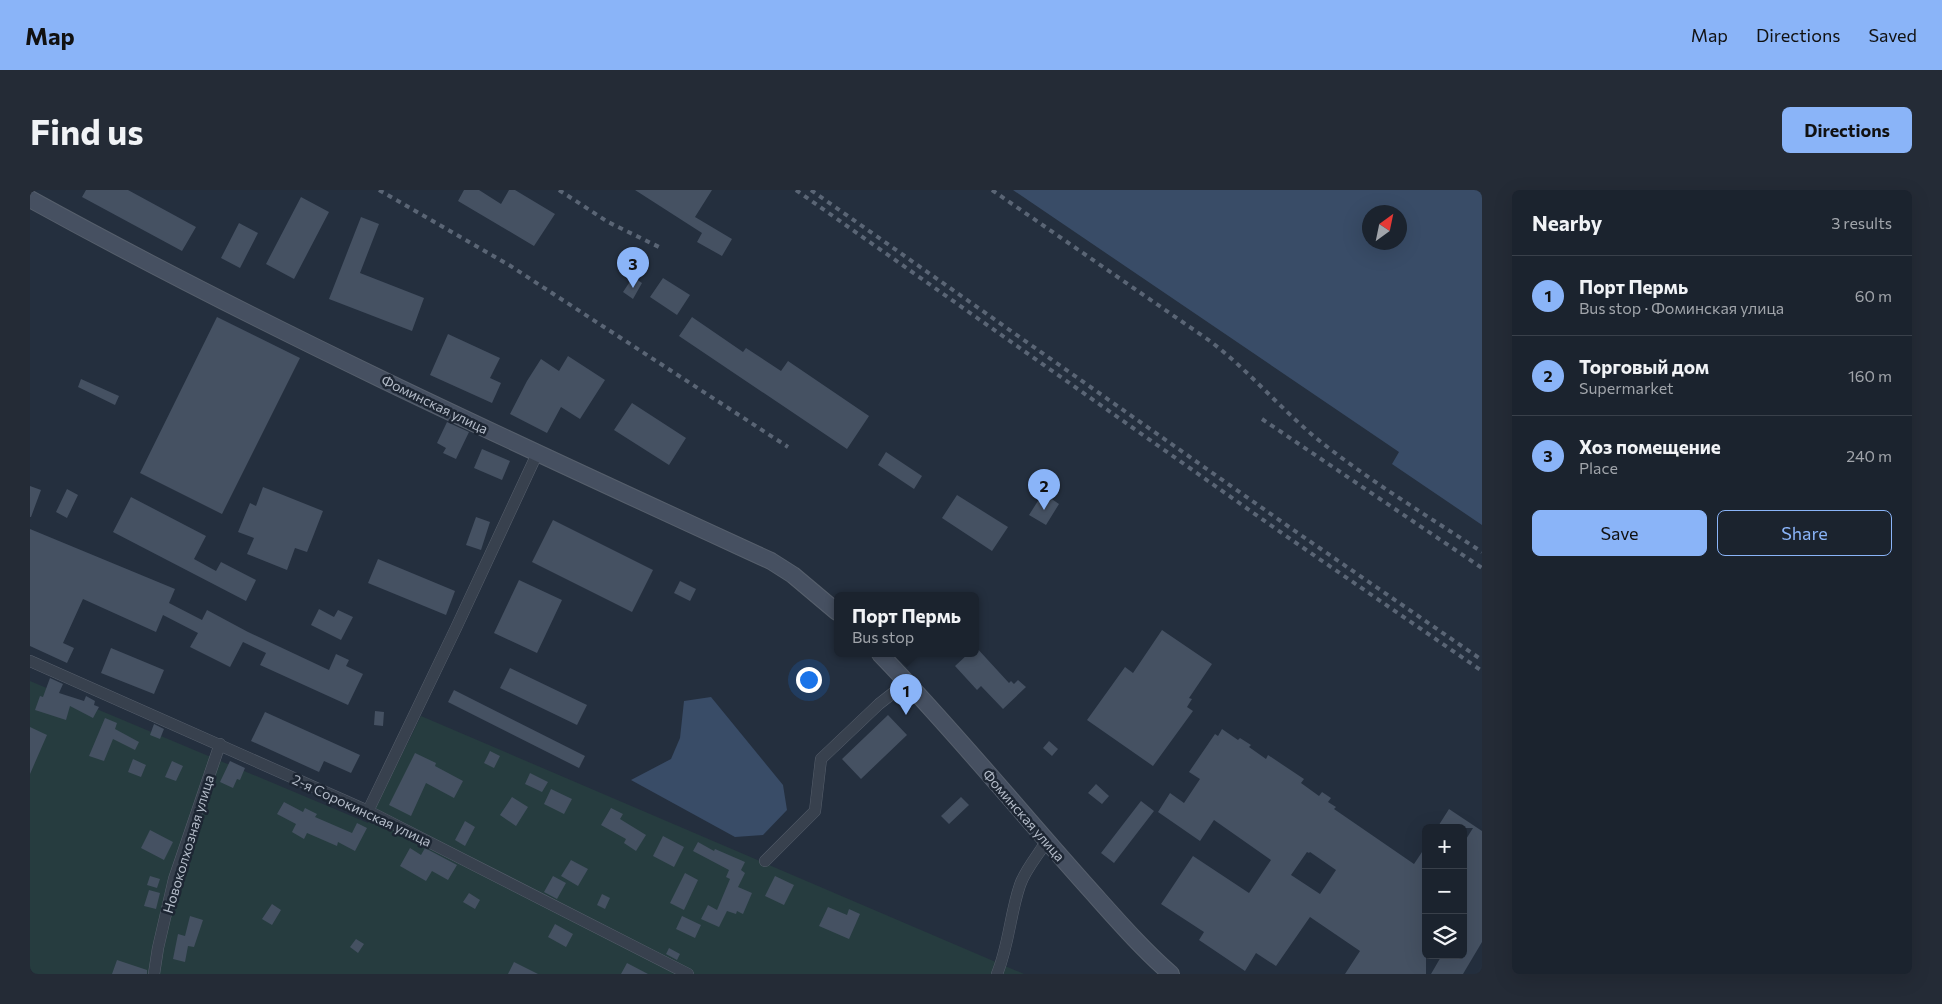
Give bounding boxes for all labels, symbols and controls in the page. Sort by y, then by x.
text: Map [25,21,75,50]
text: Map [1691,24,1728,46]
text: Directions [1756,24,1840,46]
text: Saved [1868,24,1917,46]
button: Directions [1782,107,1912,153]
text: Find us [30,109,144,152]
north arrow [1362,205,1407,250]
text: Nearby [1532,210,1602,235]
text: 3 results [1831,213,1892,232]
pin: 3 [617,247,649,288]
text: Порт Пермь [1579,275,1688,298]
text: 1 [1544,286,1552,305]
text: 60 m [1855,286,1892,305]
text: Bus stop · Фоминская улица [1579,298,1784,317]
text: Торговый дом [1579,355,1709,378]
text: 2 [1543,366,1553,385]
text: 160 m [1848,366,1892,385]
street label: Фоминская улица [379,371,491,437]
text: Supermarket [1579,378,1674,397]
text: Хоз помещение [1579,435,1721,458]
text: 3 [1543,446,1553,465]
text: 240 m [1846,446,1892,465]
text: Place [1579,458,1618,477]
pin: 2 [1028,469,1060,510]
button: Save [1532,510,1707,556]
button: Share [1717,510,1892,556]
popup [834,592,979,657]
text: Порт Пермь [852,604,961,627]
text: Bus stop [852,627,914,646]
your location [796,667,822,693]
pin: 1 [890,674,922,715]
street label: Фоминская улица [979,766,1069,864]
street label: 2-я Сорокинская улица [290,770,434,850]
street label: Новоколхозная улица [159,773,217,915]
map controls [1422,824,1467,959]
button: + [1422,824,1467,869]
button: − [1422,869,1467,914]
button: layers [1422,914,1467,959]

